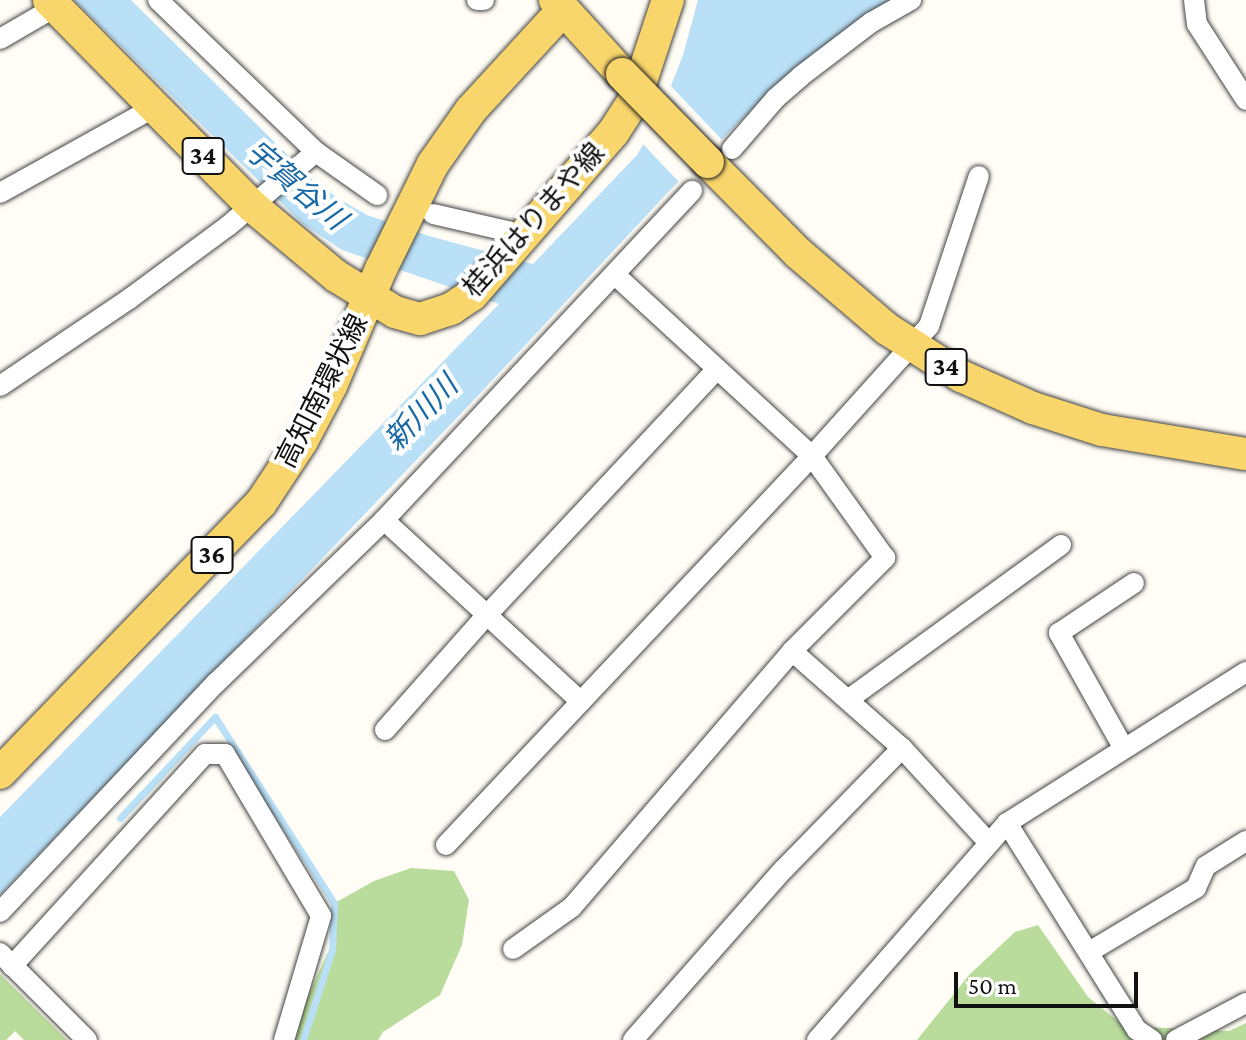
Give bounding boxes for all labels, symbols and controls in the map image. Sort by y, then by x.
water label: 宇賀谷川 [238,133,354,237]
road number: 34 [181,134,225,178]
street label: 桂浜はりまや線 [456,136,612,304]
street label: 高知南環状線 [269,309,375,473]
road number: 34 [924,345,968,389]
water label: 新川川 [377,368,465,458]
road number: 36 [190,533,234,577]
scale bar [958,956,1142,1006]
text: 50 m [968,972,1017,999]

